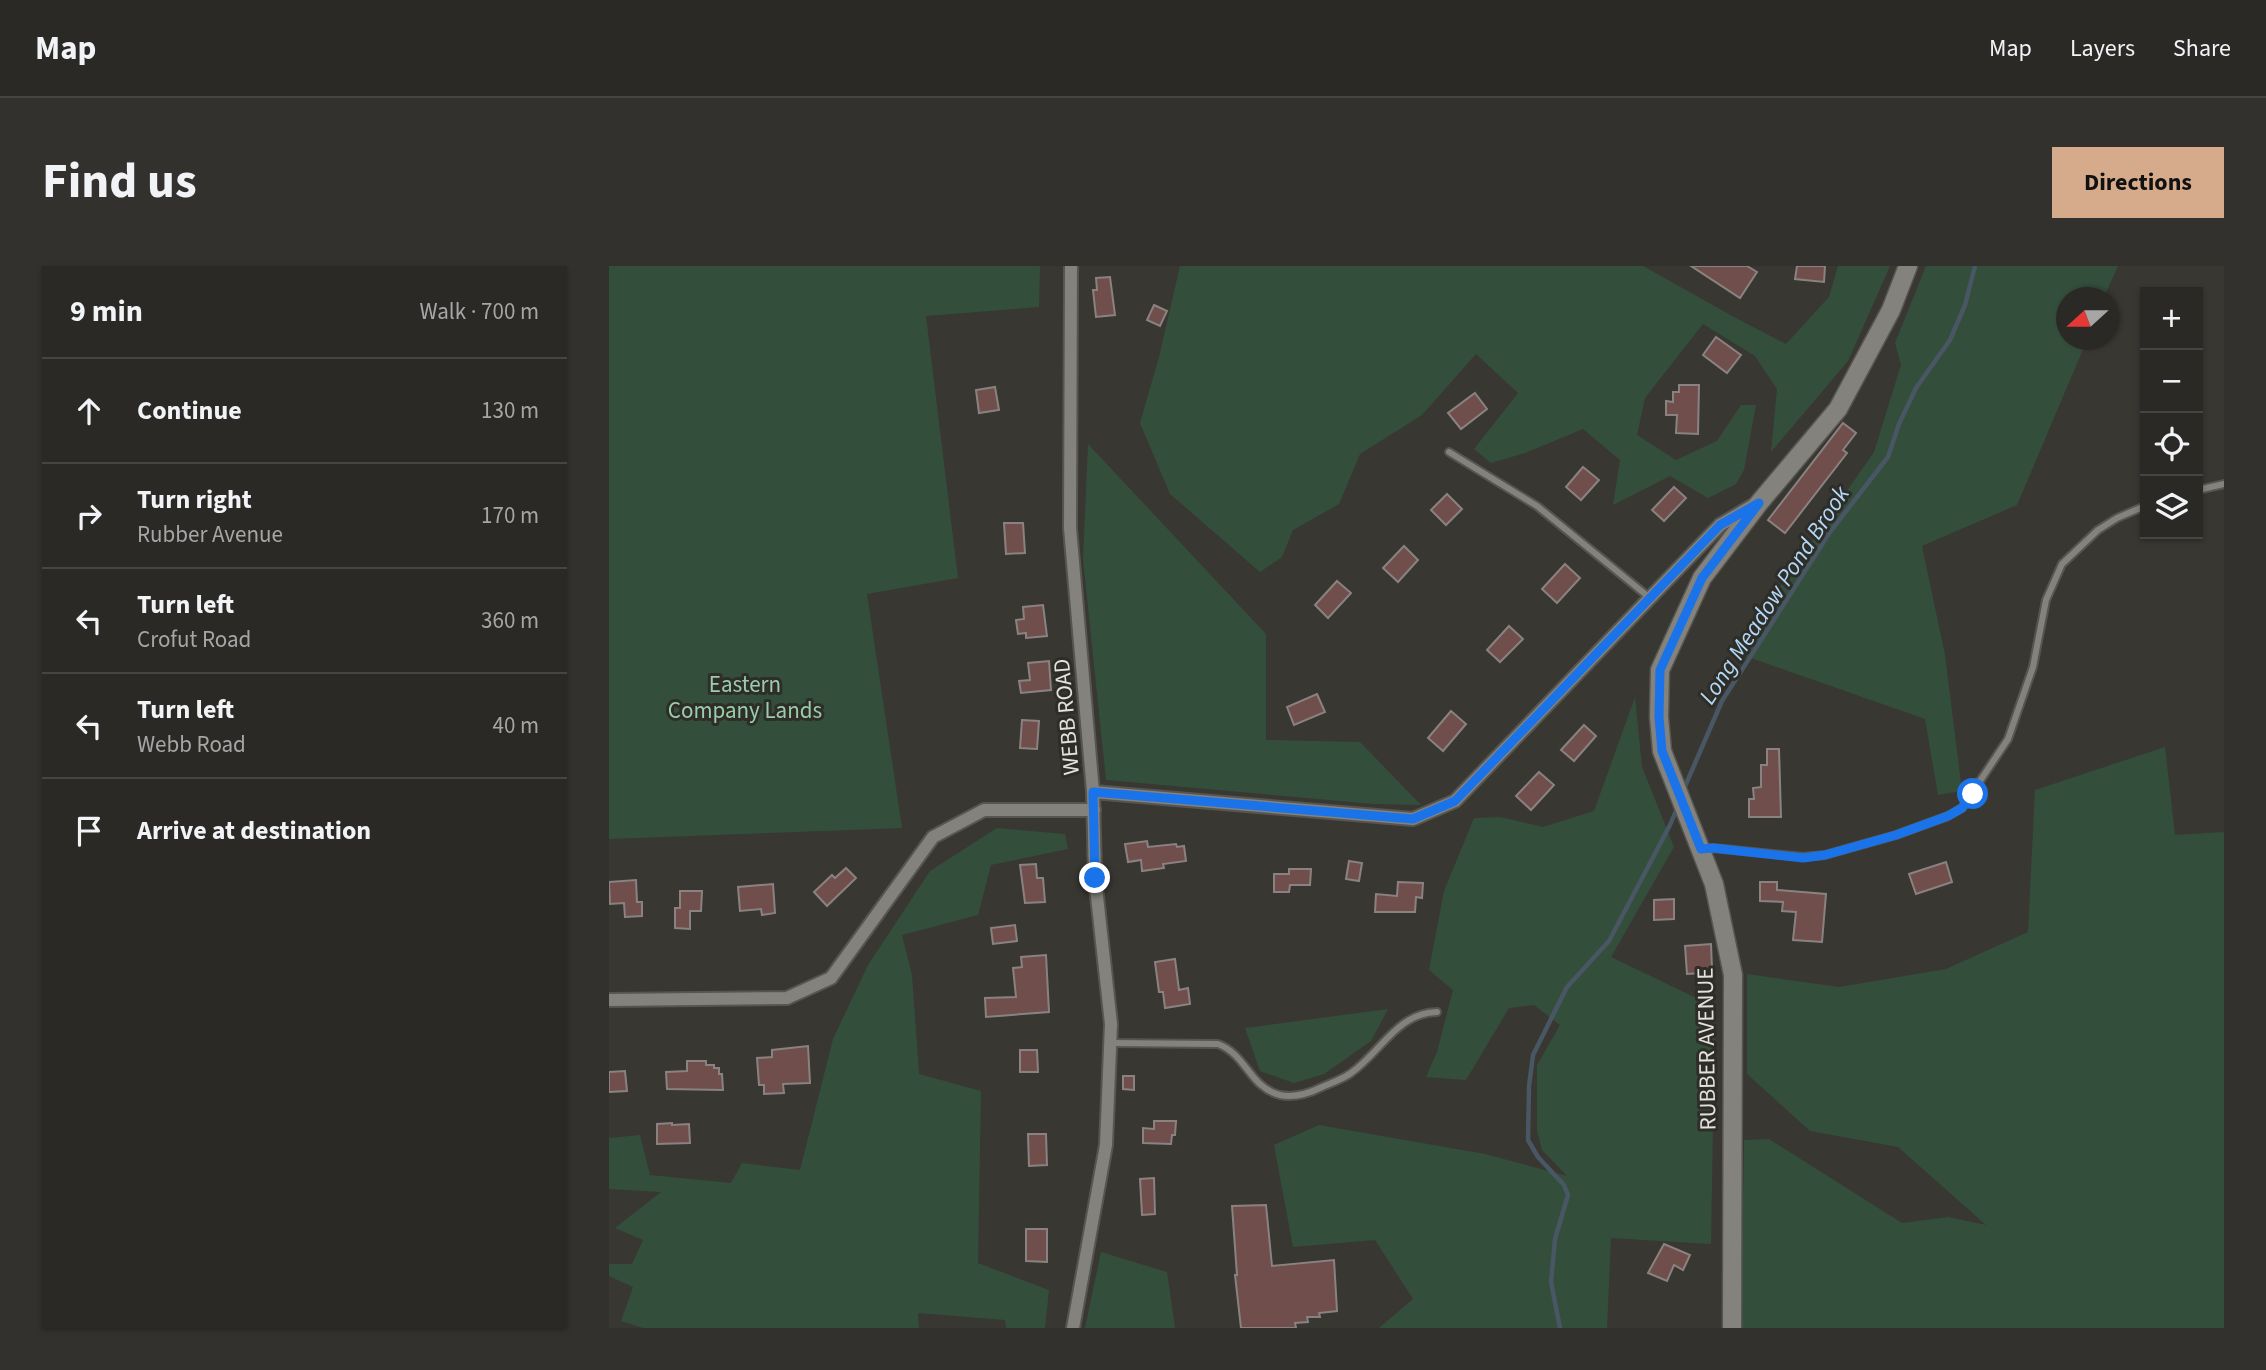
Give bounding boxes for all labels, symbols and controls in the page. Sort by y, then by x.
text: Map [35,25,96,72]
text: Map [1989,31,2032,66]
text: Layers [2070,31,2135,66]
text: Share [2173,31,2231,66]
text: Find us [42,147,197,217]
button: Directions [2052,147,2224,218]
north arrow [2056,287,2119,350]
map controls [2140,287,2203,539]
button: + [2140,287,2203,350]
text: 9 min [70,290,143,333]
text: Walk · 700 m [420,295,539,328]
button: − [2140,350,2203,413]
icon: ahead [70,392,108,430]
text: Continue [137,392,242,429]
text: 130 m [481,394,539,427]
button: locate [2140,413,2203,476]
button: layers [2140,476,2203,539]
water label: Long Meadow Pond Brook [1690,479,1859,711]
text: Turn right [137,481,252,518]
icon: right [70,497,108,535]
text: 170 m [481,499,539,532]
text: Rubber Avenue [137,518,283,551]
text: Turn left [137,586,234,623]
icon: left [70,602,108,640]
text: 360 m [481,604,539,637]
text: Crofut Road [137,623,251,656]
street label: WEBB ROAD [1045,657,1088,776]
park label: Eastern Company Lands [668,668,822,727]
text: Turn left [137,691,234,728]
icon: left [70,707,108,745]
text: 40 m [492,709,539,742]
text: Webb Road [137,728,246,761]
route start [1957,778,1988,809]
icon: arrive [70,812,108,850]
text: Arrive at destination [137,812,371,849]
route end [1079,862,1110,893]
street label: RUBBER AVENUE [1689,967,1724,1131]

